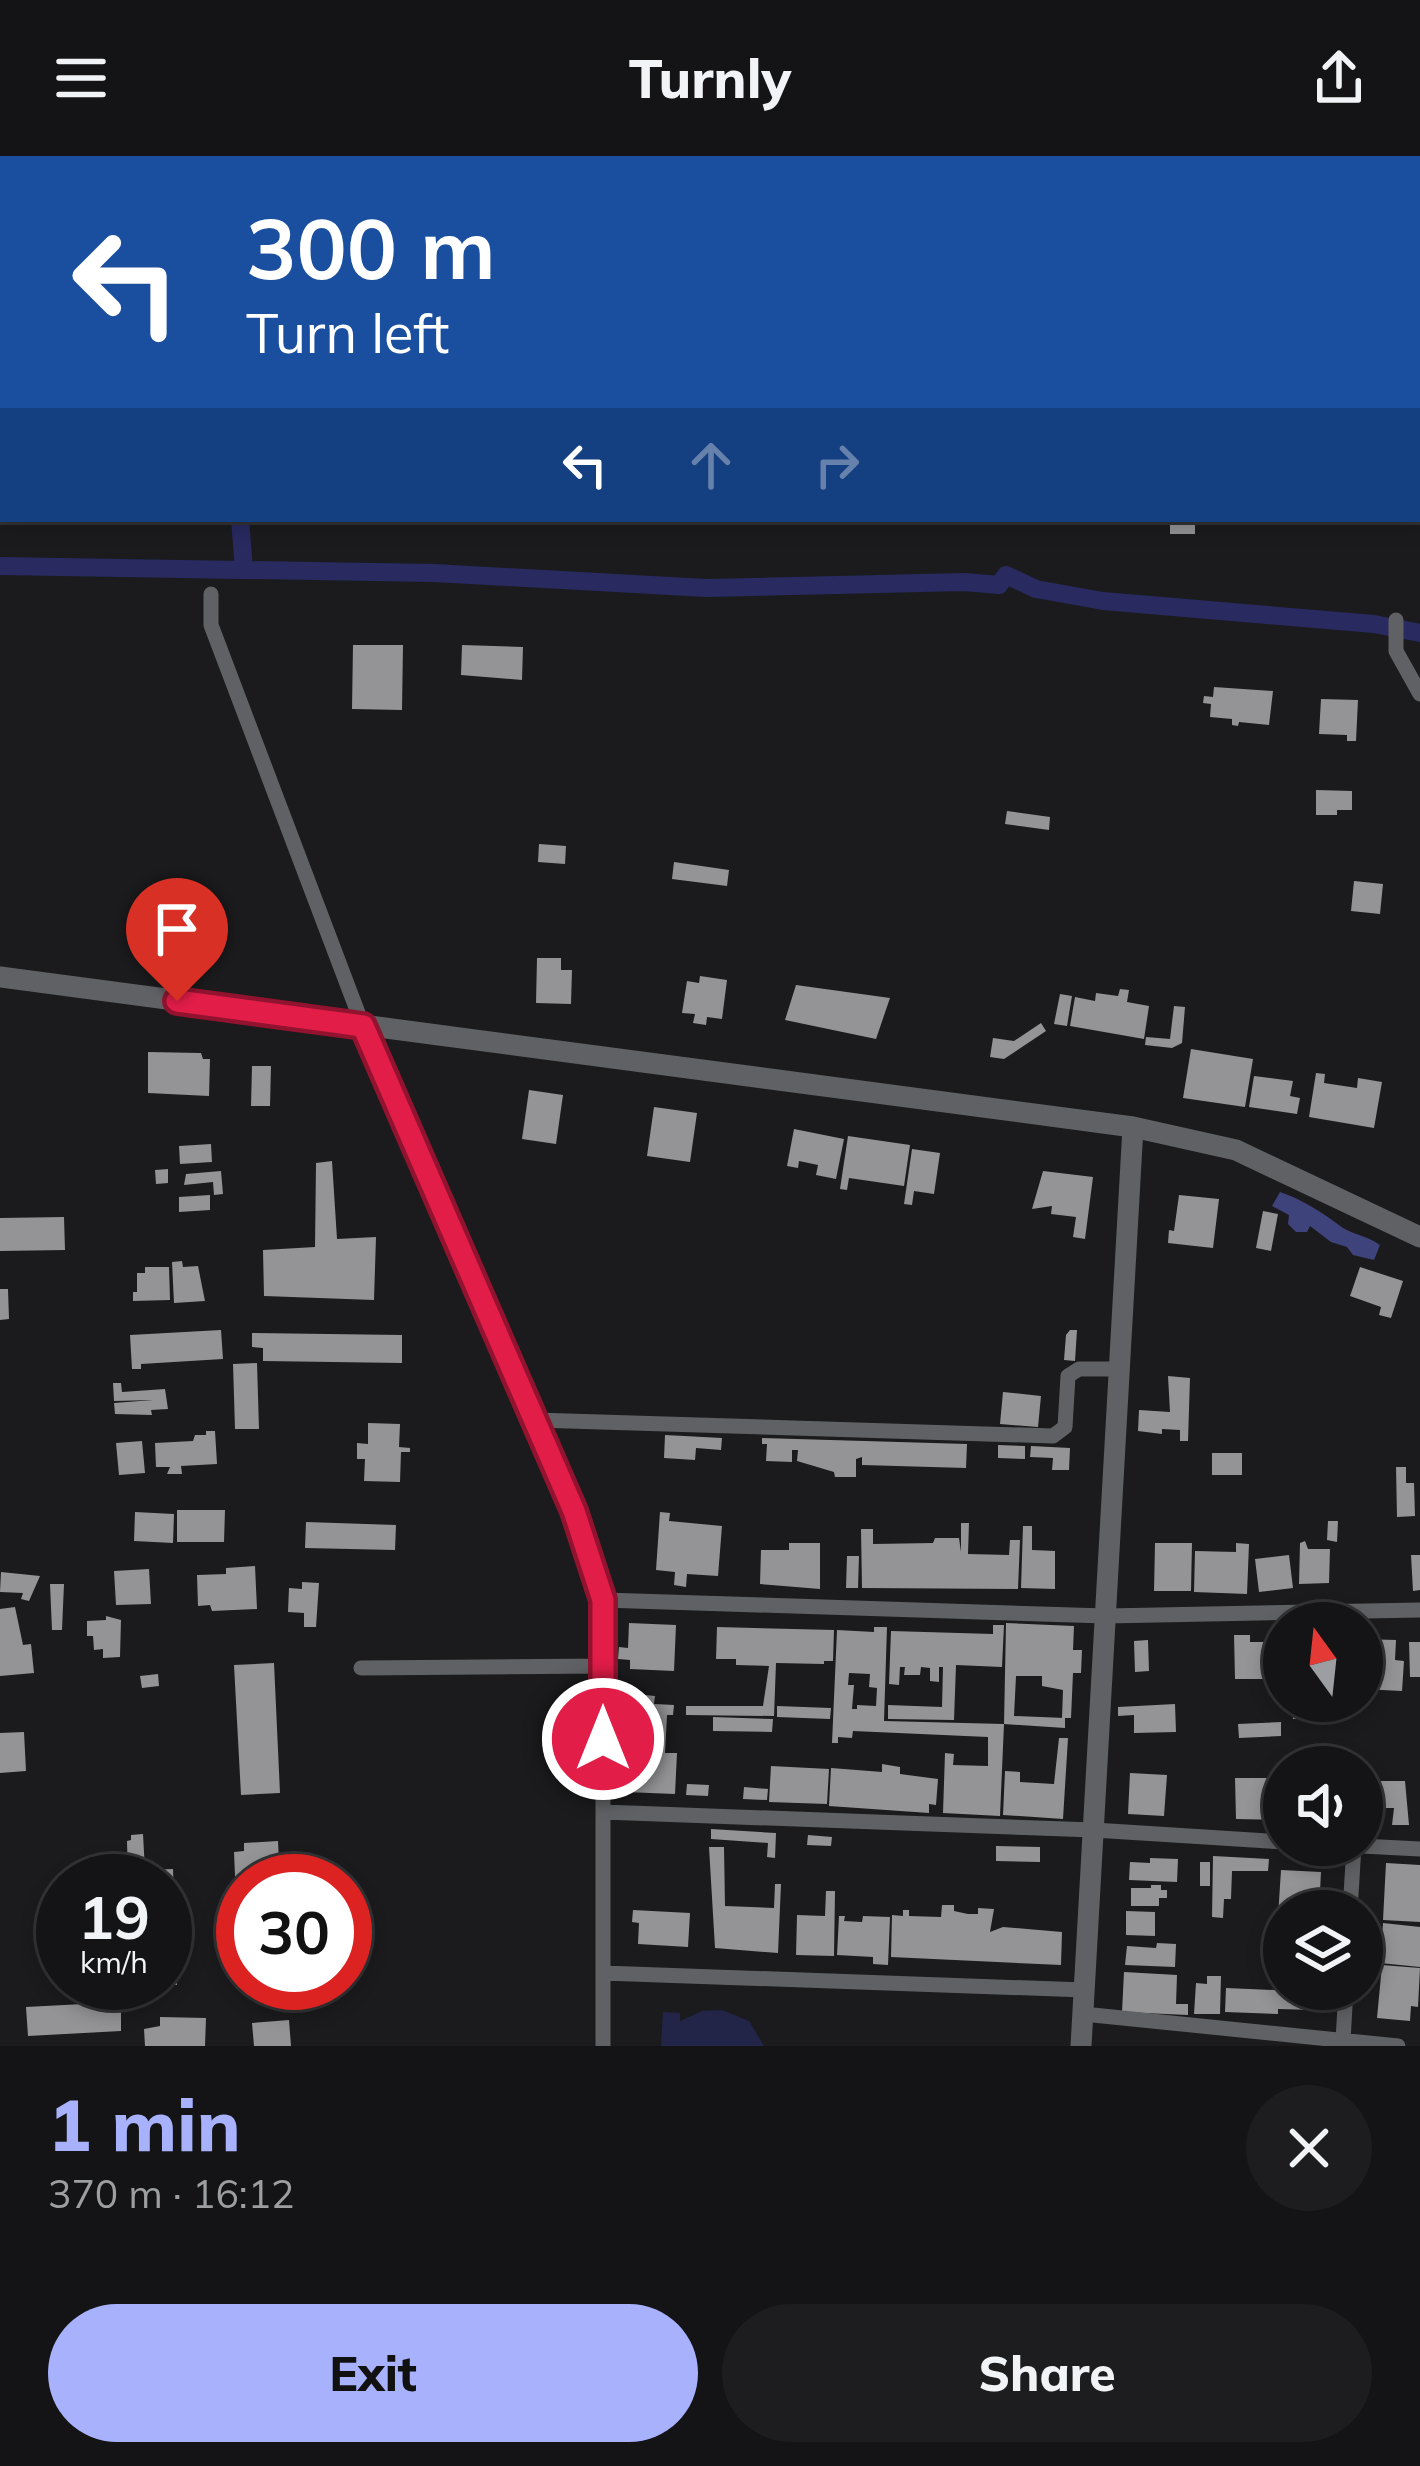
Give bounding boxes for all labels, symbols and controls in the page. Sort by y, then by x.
text: Turnly [629,44,791,112]
icon: menu [48,45,114,111]
icon: share [1306,45,1372,111]
text: 300 m [246,195,496,300]
icon: left [48,204,204,360]
text: Turn left [246,299,449,367]
icon: left [552,432,618,498]
icon: ahead [678,432,744,498]
icon: right [804,432,870,498]
pin [126,878,228,1001]
icon: arrive [144,896,210,962]
north arrow [1263,1602,1383,1722]
map controls [1263,1602,1383,2010]
position arrow [540,1676,666,1802]
button: sound [1263,1746,1383,1866]
speed limit sign: 30 [216,1854,372,2010]
text: 19 [78,1879,150,1954]
button: layers [1263,1890,1383,2010]
text: km/h [80,1943,148,1981]
text: 1 min [48,2079,241,2169]
button: close [1246,2085,1372,2211]
text: 370 m · 16:12 [48,2169,294,2218]
button: Exit [48,2304,698,2442]
button: Share [722,2304,1372,2442]

